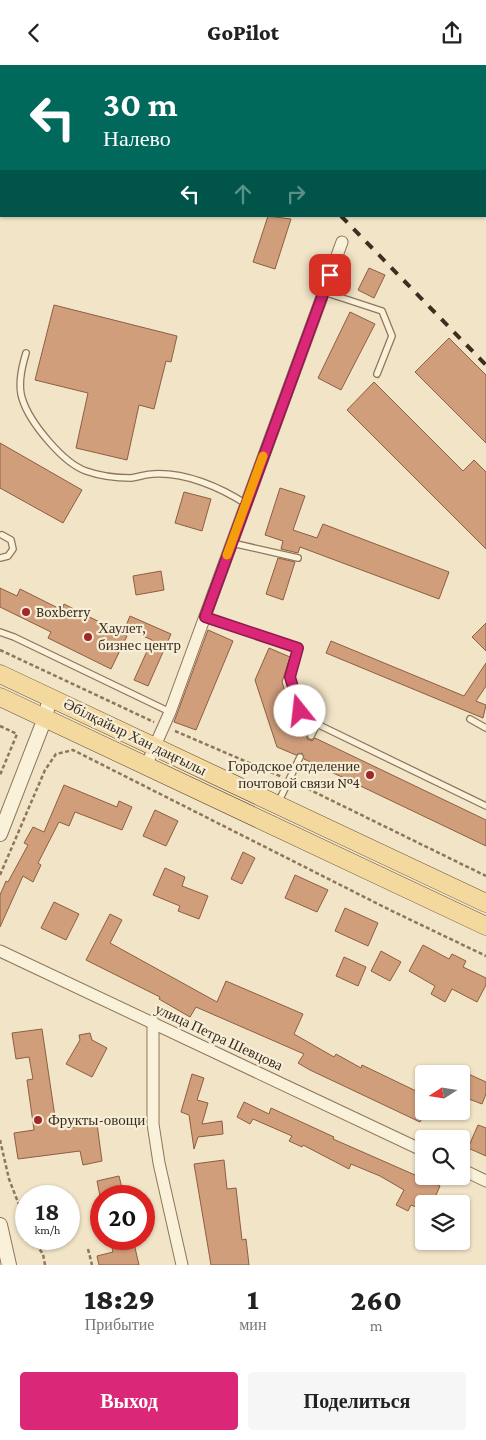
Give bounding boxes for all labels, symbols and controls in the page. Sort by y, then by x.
icon: back [20,19,48,47]
icon: share [438,19,466,47]
text: GoPilot [207,20,279,45]
icon: left [20,85,85,150]
text: 30 m [103,85,178,124]
text: Налево [103,126,171,151]
icon: left [176,180,204,208]
icon: ahead [229,180,257,208]
icon: right [282,180,310,208]
pin [309,254,351,296]
icon: arrive [316,261,344,289]
place label: Boxberry [36,604,90,621]
marker: Boxberry [20,606,32,618]
place label: Хаулет, бизнес центр [98,620,181,653]
marker: Хаулет, бизнес центр [82,631,94,643]
position arrow [273,684,325,736]
street label: Әбілқайыр Хан даңғылы [61,695,209,779]
place label: Городское отделение почтовой связи №4 [228,758,360,791]
marker: Городское отделение почтовой связи №4 [364,769,376,781]
street label: улица Петра Шевцова [153,1000,286,1074]
north arrow [415,1065,470,1120]
map controls [415,1065,470,1250]
place label: Фрукты-овощи [48,1112,145,1128]
marker: Фрукты-овощи [32,1114,44,1126]
button: search [415,1130,470,1185]
speed limit sign: 20 [90,1185,155,1250]
button: layers [415,1195,470,1250]
text: 18 [36,1198,59,1225]
text: km/h [35,1223,60,1237]
text: 18:29 [84,1282,155,1315]
text: 1 [247,1282,259,1315]
text: 260 [351,1283,402,1316]
text: Прибытие [85,1316,154,1333]
text: мин [239,1316,266,1333]
text: m [370,1317,383,1334]
button: Выход [20,1372,238,1430]
button: Поделиться [248,1372,466,1430]

